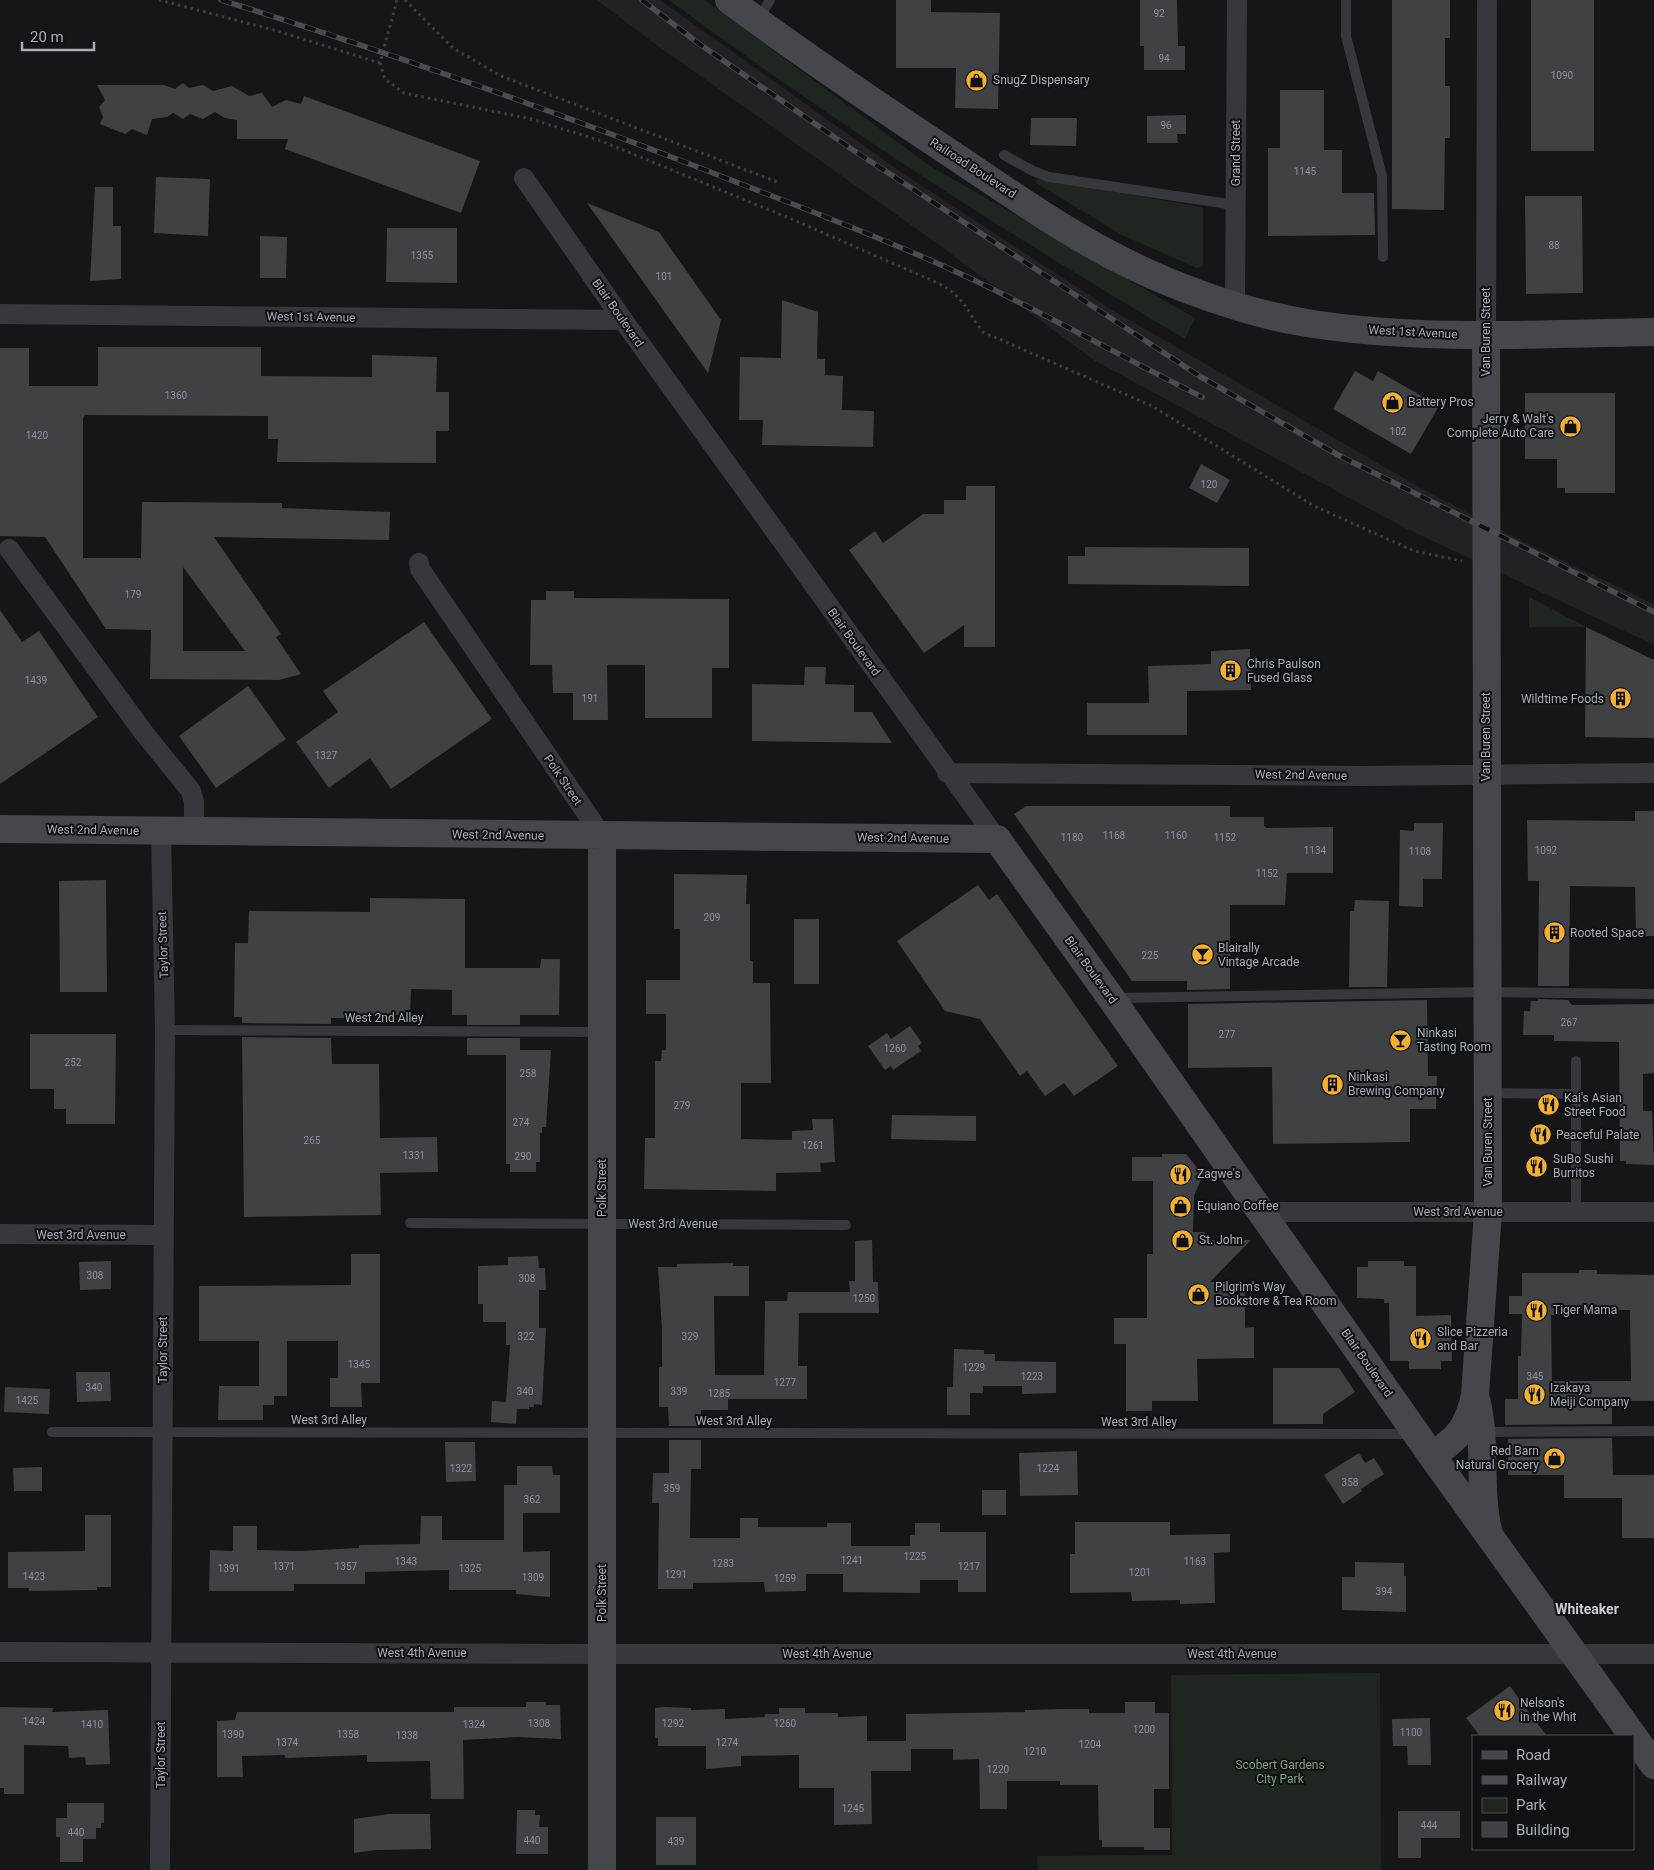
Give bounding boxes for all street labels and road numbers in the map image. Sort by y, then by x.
street label: Grand Street [1229,120,1243,186]
street label: Railroad Boulevard [927,135,1019,201]
street label: Blair Boulevard [589,276,647,350]
street label: Van Buren Street [1479,287,1493,377]
street label: West 1st Avenue [266,309,356,325]
street label: West 1st Avenue [1368,323,1458,341]
street label: Blair Boulevard [825,606,883,678]
street label: Van Buren Street [1479,692,1493,782]
street label: Polk Street [541,752,585,808]
street label: West 2nd Avenue [1255,767,1347,783]
street label: West 2nd Avenue [47,822,139,838]
street label: West 2nd Avenue [452,827,544,843]
street label: West 2nd Avenue [857,830,949,846]
street label: Taylor Street [155,911,171,979]
street label: Blair Boulevard [1062,934,1120,1006]
street label: West 2nd Alley [345,1011,424,1025]
street label: Van Buren Street [1481,1097,1495,1187]
street label: Polk Street [595,1159,609,1217]
street label: West 3rd Avenue [1413,1205,1503,1219]
street label: West 3rd Avenue [628,1217,718,1231]
street label: West 3rd Avenue [36,1228,126,1242]
street label: Taylor Street [156,1316,170,1384]
street label: Blair Boulevard [1338,1326,1396,1400]
street label: West 3rd Alley [291,1413,367,1427]
street label: West 3rd Alley [696,1414,772,1428]
street label: West 3rd Alley [1101,1415,1177,1429]
street label: Polk Street [595,1564,609,1622]
street label: West 4th Avenue [377,1646,467,1660]
street label: West 4th Avenue [782,1647,872,1661]
street label: West 4th Avenue [1187,1647,1277,1661]
street label: Taylor Street [154,1721,168,1789]

